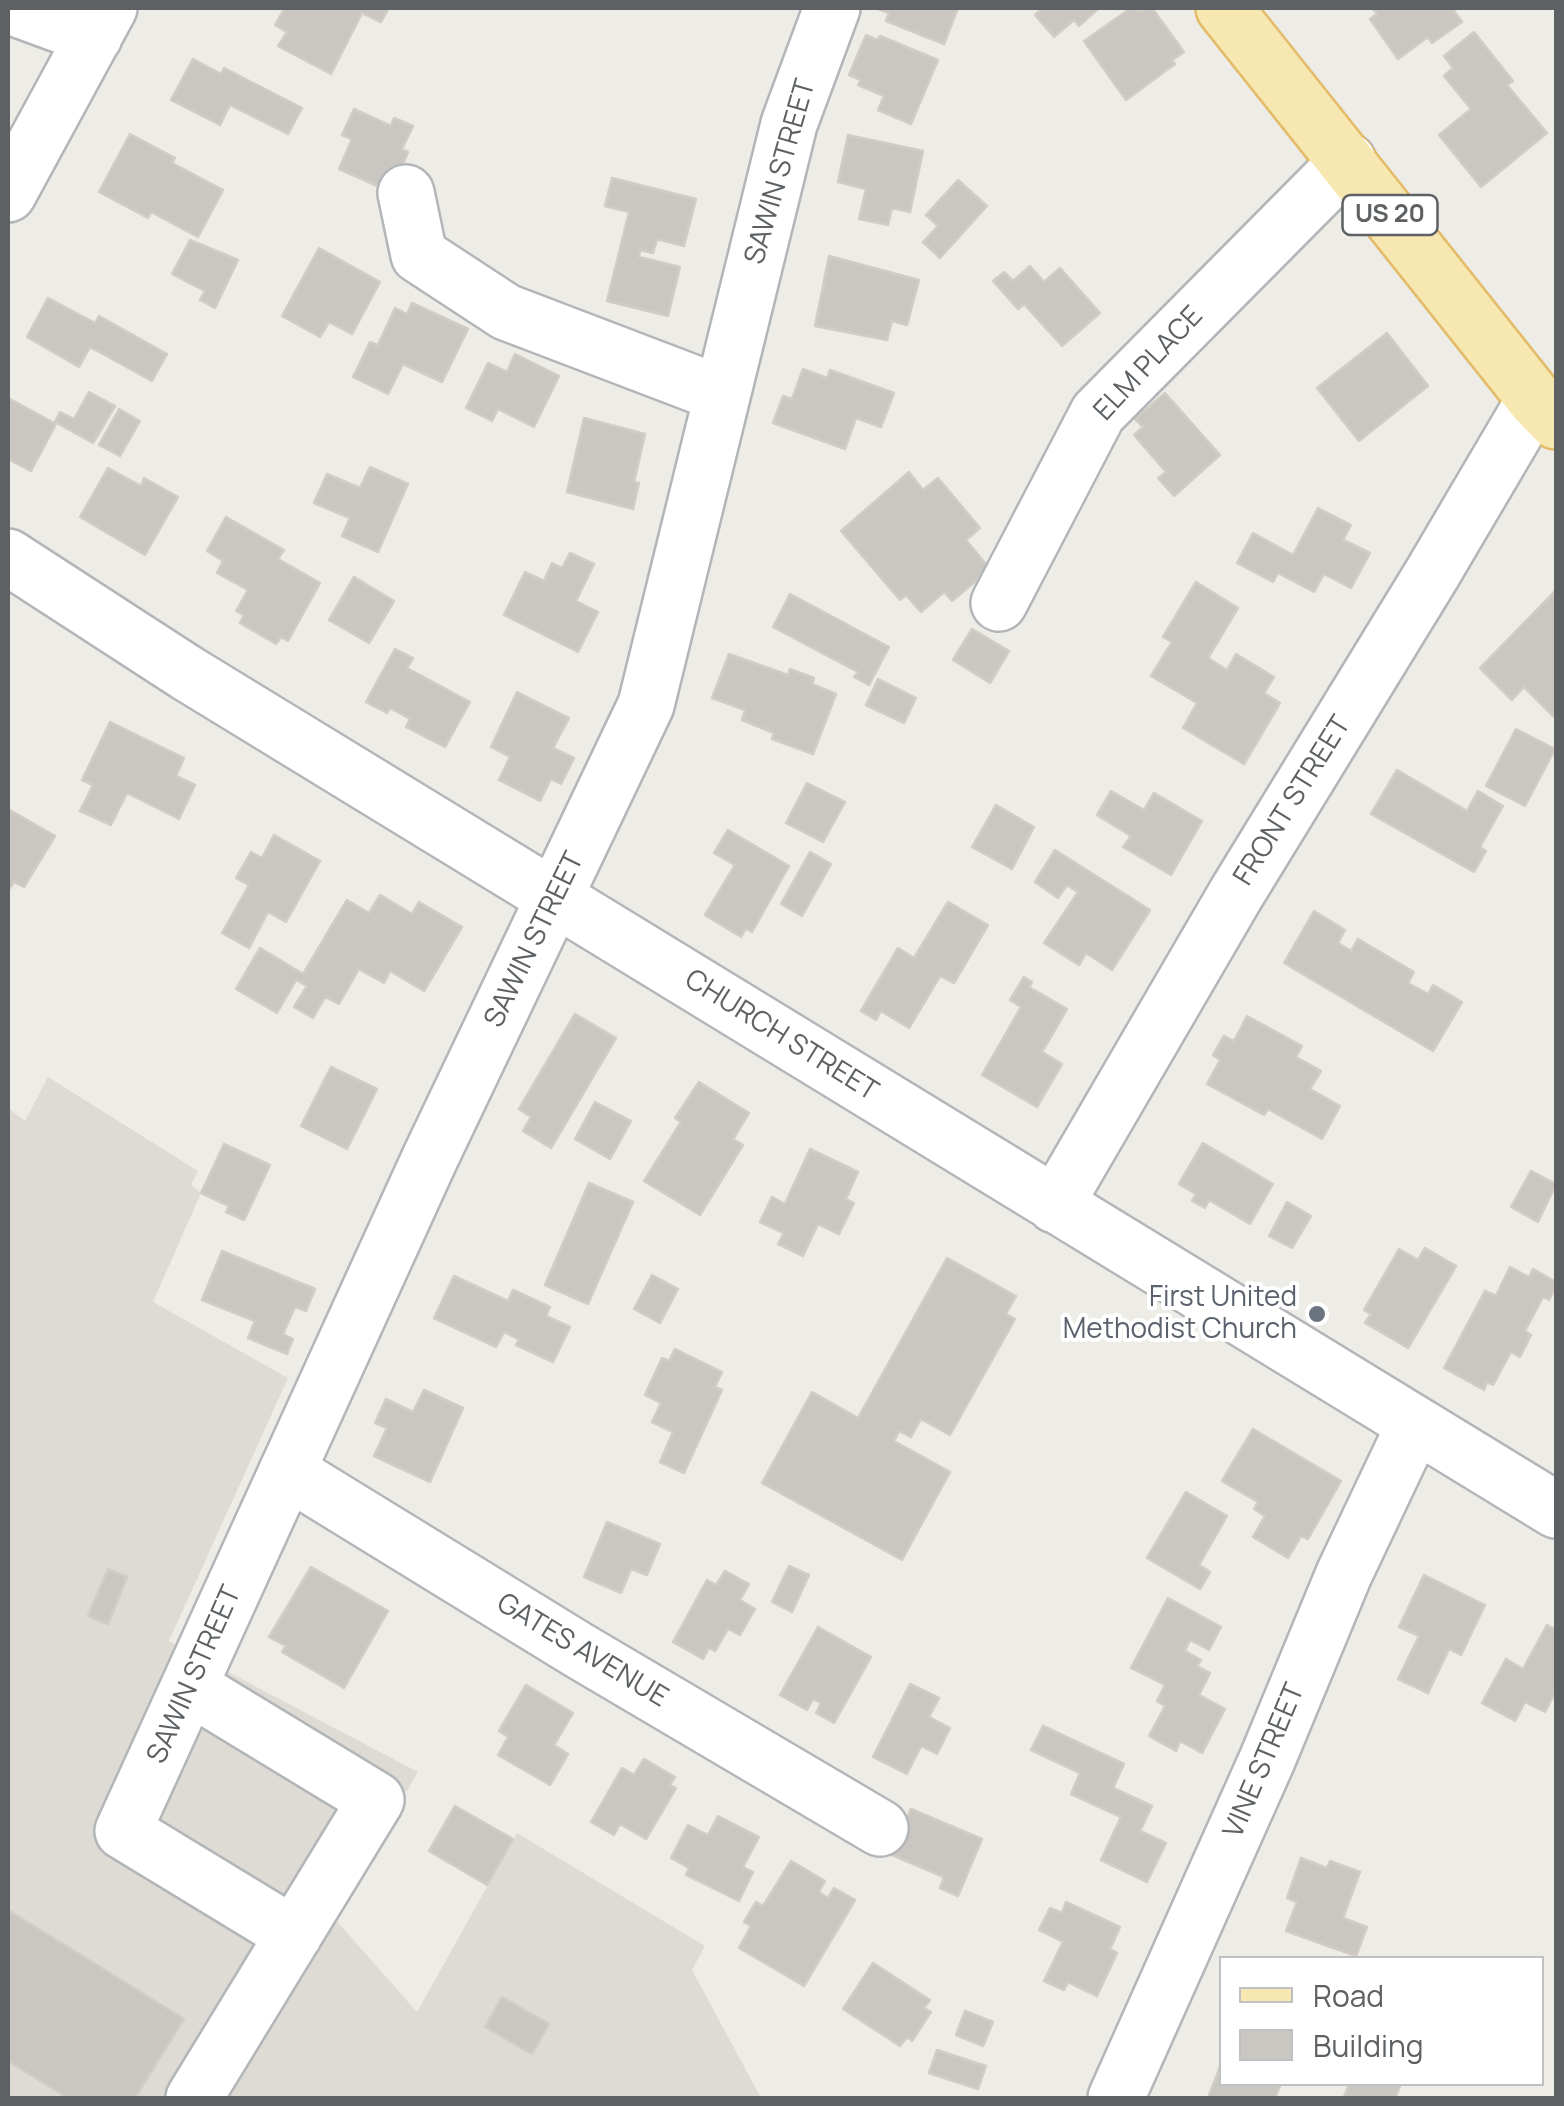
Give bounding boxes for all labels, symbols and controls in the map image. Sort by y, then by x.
street label: SAWIN STREET [739,76,823,268]
road number: US 20 [1342,195,1438,235]
street label: ELM PLACE [1088,300,1210,428]
street label: FRONT STREET [1227,710,1359,892]
street label: SAWIN STREET [478,847,592,1033]
street label: CHURCH STREET [678,963,884,1109]
place label: First United Methodist Church [1063,1281,1297,1347]
marker: First United Methodist Church [1306,1303,1328,1325]
street label: SAWIN STREET [141,1581,249,1769]
street label: GATES AVENUE [490,1587,674,1715]
street label: VINE STREET [1217,1679,1313,1843]
legend [1219,1956,1544,2086]
text: Road [1313,1975,1384,2016]
text: Building [1313,2025,1424,2066]

